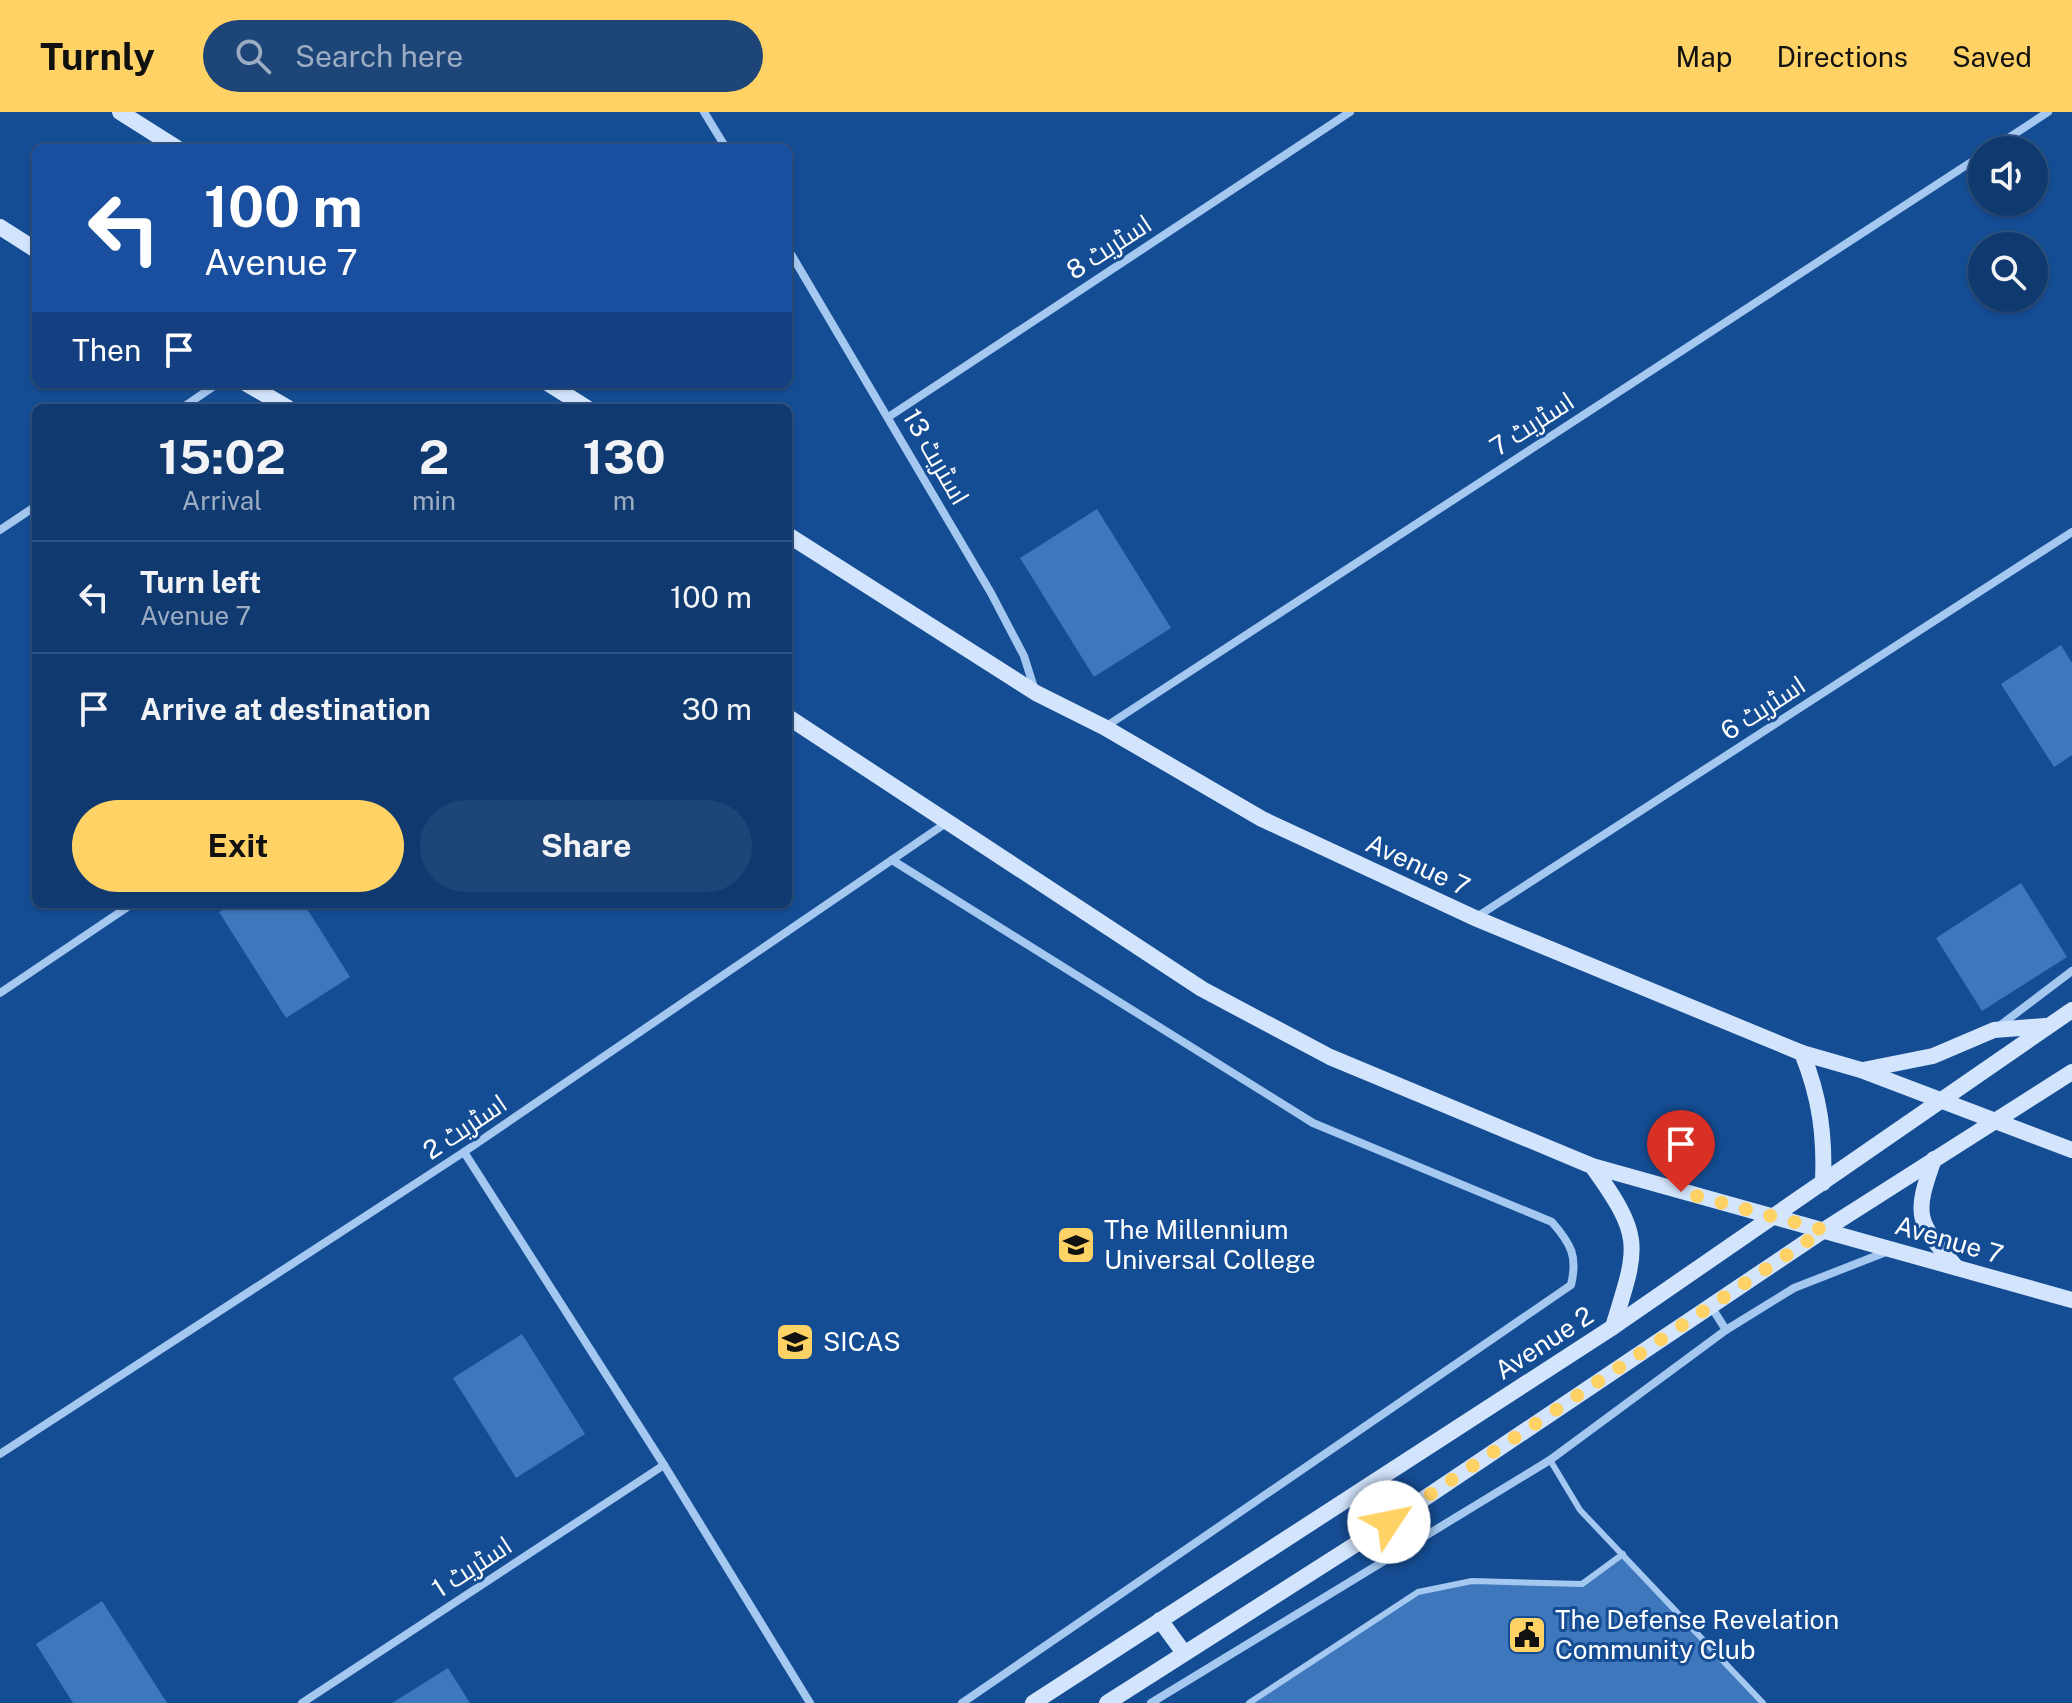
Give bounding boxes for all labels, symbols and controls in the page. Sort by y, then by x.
search box [203,20,763,92]
text: Turnly [40,34,155,79]
icon: search [231,34,275,78]
text: Search here [295,38,463,74]
text: Map [1676,40,1732,73]
text: Directions [1776,40,1908,73]
text: Saved [1952,40,2032,73]
map controls [1968,136,2048,312]
button: sound [1968,136,2048,216]
text: 100 m [204,174,363,240]
icon: left [72,176,176,280]
street label: اسٹریٹ 8 [1060,208,1157,286]
button: search [1968,232,2048,312]
text: Avenue 7 [204,241,358,283]
icon: arrive [157,328,201,372]
text: Then [72,332,141,368]
street label: اسٹریٹ 7 [1484,385,1580,462]
street label: اسٹریٹ 13 [897,403,976,510]
text: 15:02 [158,428,286,485]
text: 2 [419,428,449,485]
text: 130 [582,428,666,485]
text: Arrival [182,485,262,516]
text: min [412,485,456,516]
text: m [613,485,635,516]
text: Turn left [140,564,261,600]
icon: left [72,575,116,619]
text: 100 m [670,579,752,615]
text: Avenue 7 [140,600,251,631]
street label: اسٹریٹ 6 [1715,669,1811,746]
icon: arrive [72,687,116,731]
text: Arrive at destination [140,691,431,727]
text: 30 m [682,691,752,727]
button: Exit [72,800,404,892]
button: Share [420,800,752,892]
street label: Avenue 7 [1361,827,1475,902]
street label: اسٹریٹ 2 [417,1087,512,1166]
pin [1647,1110,1715,1192]
icon: arrive [1659,1122,1703,1166]
street label: Avenue 7 [1891,1209,2007,1270]
place label: The Millennium Universal College [1104,1214,1316,1275]
school or university icon: The Millennium Universal College [1055,1224,1097,1266]
street label: Avenue 2 [1489,1299,1599,1386]
school or university icon: SICAS [774,1321,816,1363]
place label: SICAS [823,1326,901,1357]
position arrow [1347,1480,1431,1564]
street label: اسٹریٹ 1 [426,1529,518,1604]
place label: The Defense Revelation Community Club [1555,1604,1839,1665]
public building icon: The Defense Revelation Community Club [1506,1614,1548,1656]

